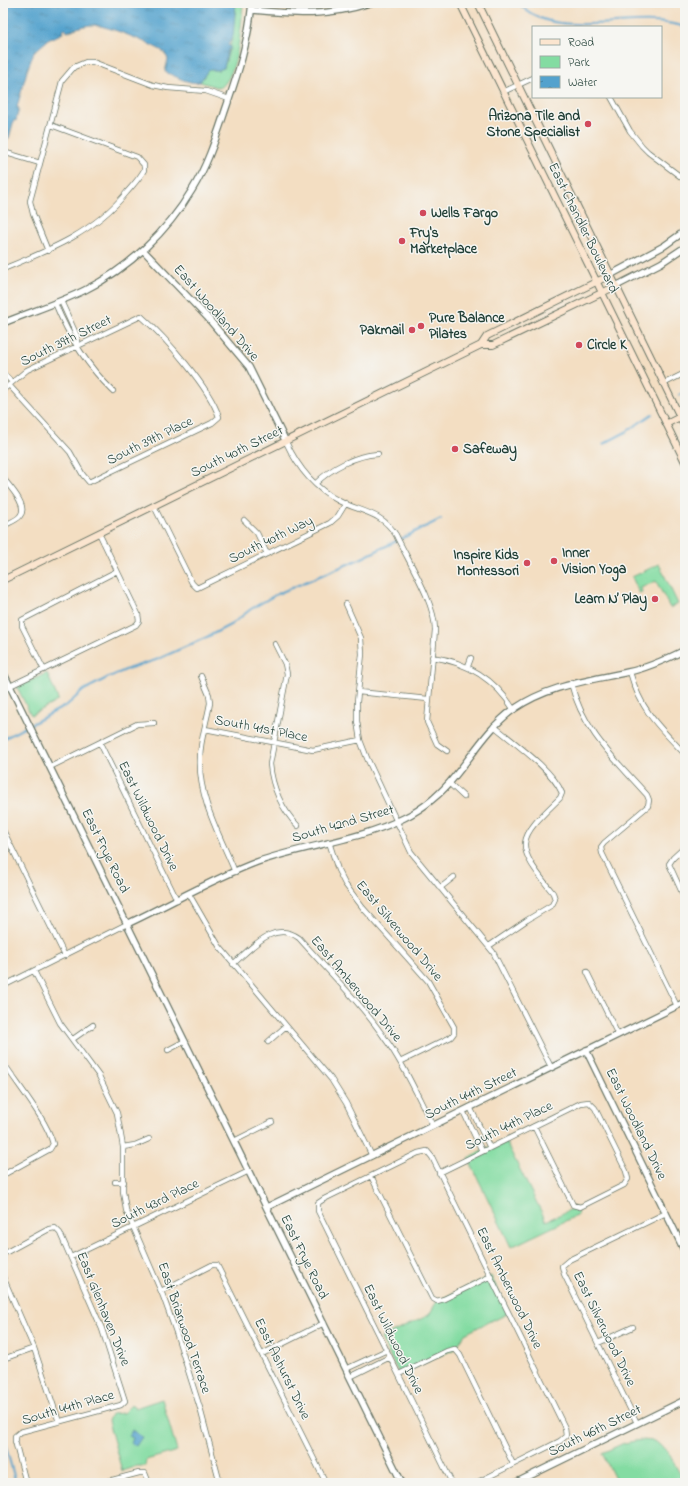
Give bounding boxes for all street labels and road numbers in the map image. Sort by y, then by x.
street label: East Chandler Boulevard [542,159,624,297]
street label: East Woodland Drive [168,260,264,366]
street label: South 39th Street [17,310,115,372]
street label: South 39th Place [103,411,197,471]
street label: South 40th Street [187,420,287,484]
street label: South 40th Way [225,510,318,570]
street label: South 41st Place [213,710,310,748]
street label: East Wildwood Drive [112,758,184,875]
street label: South 42nd Street [289,799,397,849]
street label: East Frye Road [75,805,135,897]
street label: East Silverwood Drive [351,876,448,987]
street label: East Amberwood Drive [305,931,407,1047]
street label: South 44th Street [421,1062,521,1126]
street label: East Woodland Drive [600,1065,673,1184]
street label: South 44th Place [462,1095,557,1156]
street label: South 43rd Place [107,1173,203,1234]
street label: East Frye Road [274,1211,334,1303]
street label: East Amberwood Drive [470,1224,548,1353]
street label: East Glenhaven Drive [70,1249,136,1370]
street label: East Briarwood Terrace [152,1260,217,1397]
street label: East Silverwood Drive [567,1268,641,1391]
street label: East Wildwood Drive [357,1281,429,1398]
street label: East Ashurst Drive [248,1315,316,1424]
street label: South 44th Place [19,1385,117,1431]
street label: South 46th Street [545,1399,645,1463]

